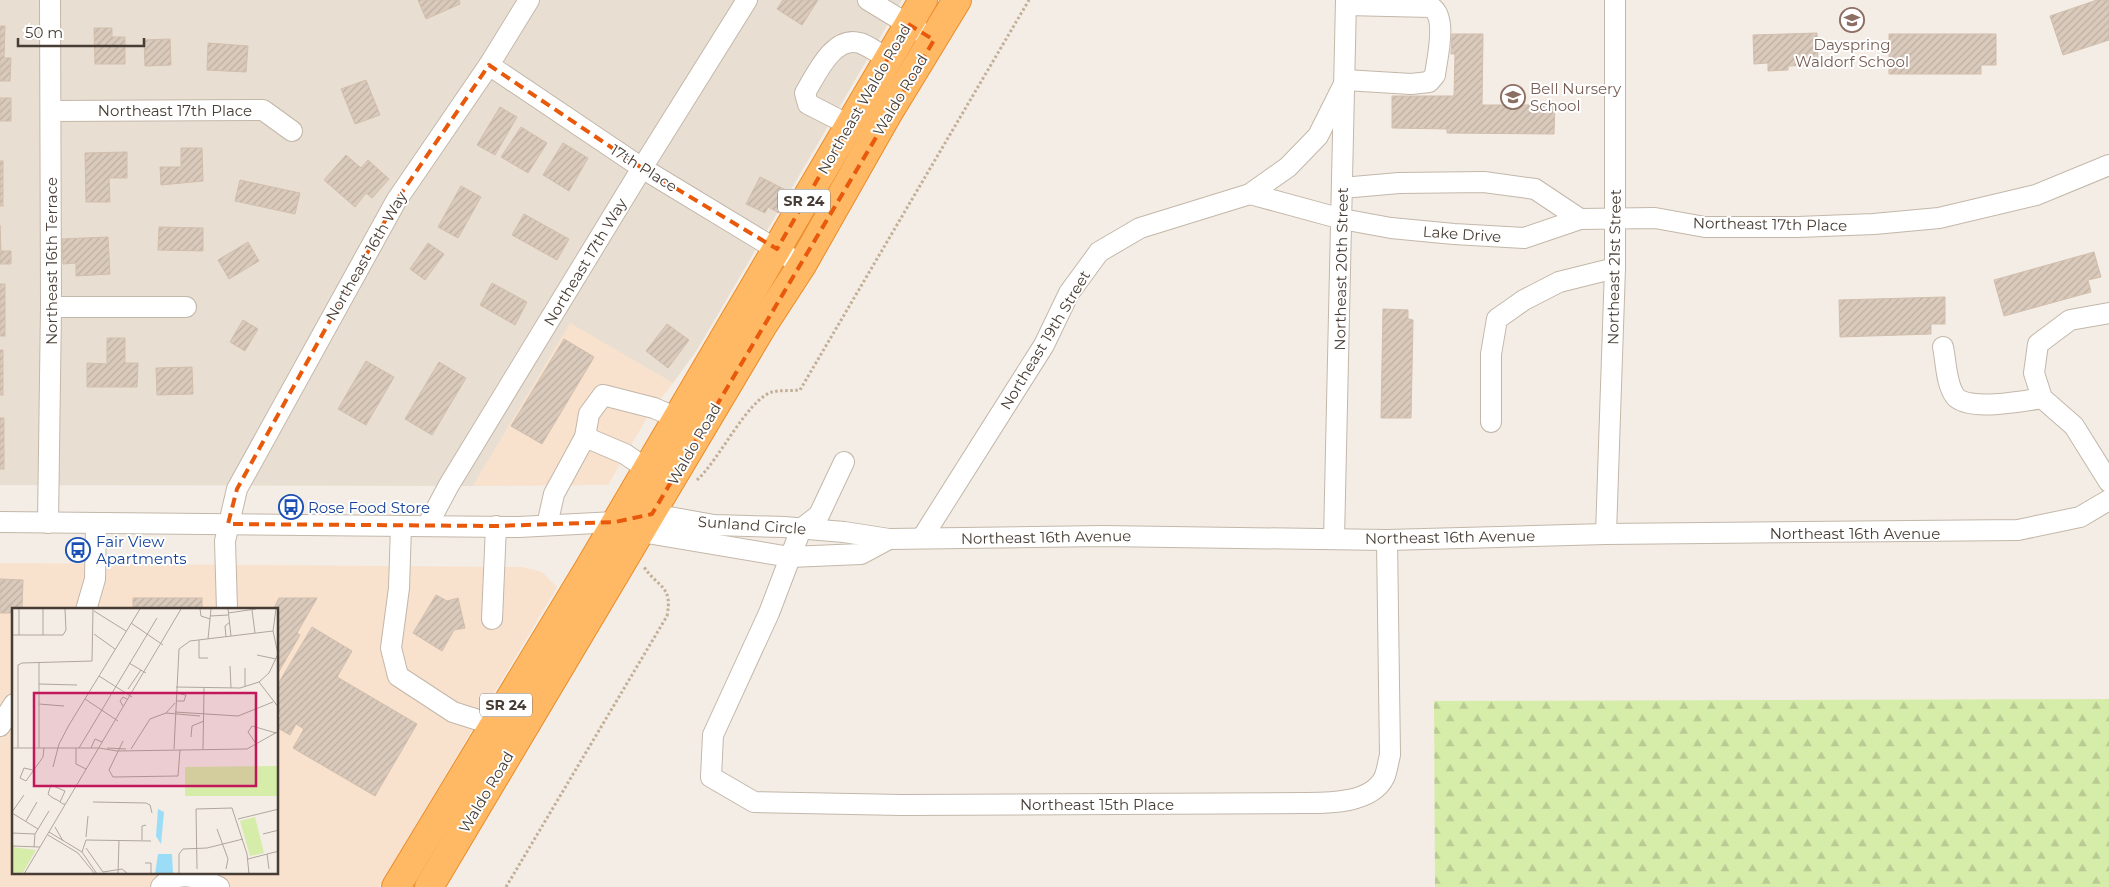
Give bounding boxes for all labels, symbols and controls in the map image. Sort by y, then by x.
school or university icon: Dayspring Waldorf School [1839,7,1865,33]
scale bar [18,15,144,47]
street label: Northeast Waldo Road [813,20,915,178]
text: 50 m [25,23,63,42]
place label: Dayspring Waldorf School [1795,35,1909,71]
street label: Waldo Road [868,51,932,139]
place label: Bell Nursery School [1530,79,1622,115]
school or university icon: Bell Nursery School [1500,84,1526,110]
street label: Northeast 17th Place [98,101,252,120]
street label: 17th Place [607,140,681,196]
street label: Northeast 16th Terrace [42,177,61,345]
street label: Northeast 16th Way [321,187,411,324]
street label: Northeast 20th Street [1330,187,1352,351]
street label: Northeast 21st Street [1603,189,1625,345]
road number: SR 24 [778,190,830,212]
street label: Northeast 17th Way [539,194,631,329]
street label: Northeast 17th Place [1693,213,1847,235]
street label: Lake Drive [1422,222,1502,246]
street label: Northeast 19th Street [996,267,1094,413]
street label: Waldo Road [663,400,725,488]
bus stop icon: Rose Food Store [278,494,304,520]
place label: Rose Food Store [308,498,430,517]
street label: Sunland Circle [697,512,807,538]
street label: Northeast 16th Avenue [1770,524,1940,543]
street label: Northeast 16th Avenue [961,526,1131,548]
street label: Northeast 16th Avenue [1365,526,1535,548]
place label: Fair View Apartments [96,532,187,568]
bus stop icon: Fair View Apartments [65,537,91,563]
inset map [12,608,279,874]
road number: SR 24 [480,694,532,716]
street label: Waldo Road [454,748,518,836]
street label: Northeast 15th Place [1020,795,1174,814]

